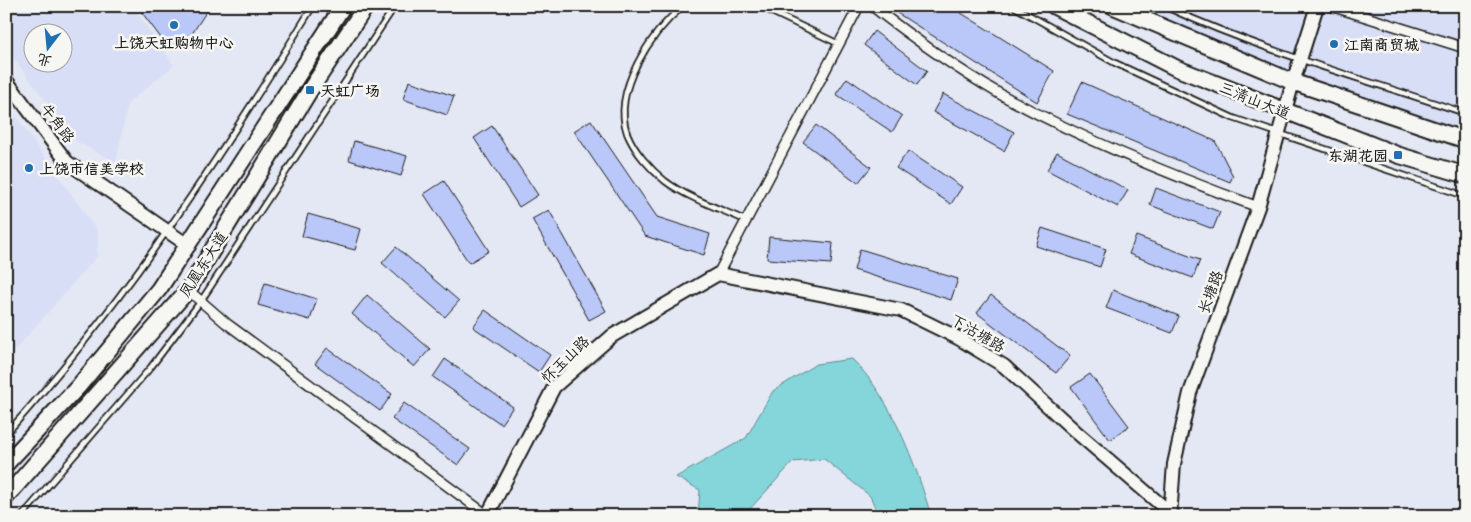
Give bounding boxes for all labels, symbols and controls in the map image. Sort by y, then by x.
marker: 上饶天虹购物中心 [168,19,180,31]
north arrow [22,22,72,72]
place label: 上饶天虹购物中心 [114,33,234,52]
place label: 江南商贸城 [1344,35,1419,54]
marker: 江南商贸城 [1328,38,1340,50]
text: 北 [35,50,54,71]
street label: 三清山大道 [1217,77,1293,123]
place label: 天虹广场 [320,81,380,100]
marker: 天虹广场 [304,84,316,96]
street label: 牛角路 [37,99,79,147]
place label: 东湖花园 [1328,146,1388,165]
marker: 东湖花园 [1392,149,1404,161]
place label: 上饶市信美学校 [39,159,144,178]
marker: 上饶市信美学校 [23,162,35,174]
street label: 凤凰东大道 [175,227,231,301]
street label: 长塘路 [1193,268,1227,316]
street label: 下沽塘路 [947,310,1009,356]
street label: 怀玉山路 [537,331,593,387]

